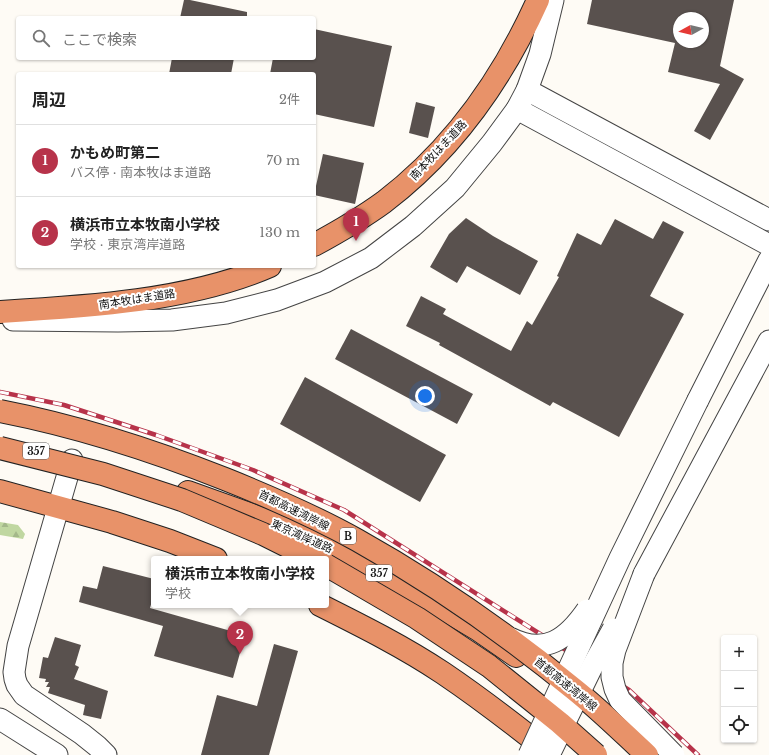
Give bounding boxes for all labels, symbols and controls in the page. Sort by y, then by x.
north arrow [673,12,709,48]
search box [16,16,316,60]
icon: search [30,27,52,49]
text: ここで検索 [62,30,137,49]
text: 周辺 [32,90,66,111]
text: 2件 [279,91,300,108]
street label: 南本牧はま道路 [407,117,469,183]
text: かもめ町第二 [70,143,160,162]
text: 1 [42,152,48,169]
text: 70 m [267,152,300,169]
text: バス停 · 南本牧はま道路 [70,164,211,181]
pin: 1 [343,208,369,241]
text: 横浜市立本牧南小学校 [70,215,220,234]
text: 2 [41,224,49,241]
text: 130 m [259,224,300,241]
text: 学校 · 東京湾岸道路 [70,236,185,253]
street label: 南本牧はま道路 [98,286,176,312]
your location [415,386,435,406]
road number: 357 [23,443,49,459]
street label: 首都高速湾岸線 [256,487,332,533]
street label: 東京湾岸道路 [269,516,335,556]
road number: B [340,528,356,544]
popup [151,556,329,608]
text: 横浜市立本牧南小学校 [165,564,315,583]
road number: 357 [366,565,392,581]
text: 学校 [165,585,191,602]
pin: 2 [227,621,253,654]
map controls [721,635,757,743]
button: + [721,635,757,671]
street label: 首都高速湾岸線 [532,654,600,714]
button: − [721,671,757,707]
button: locate [721,707,757,743]

